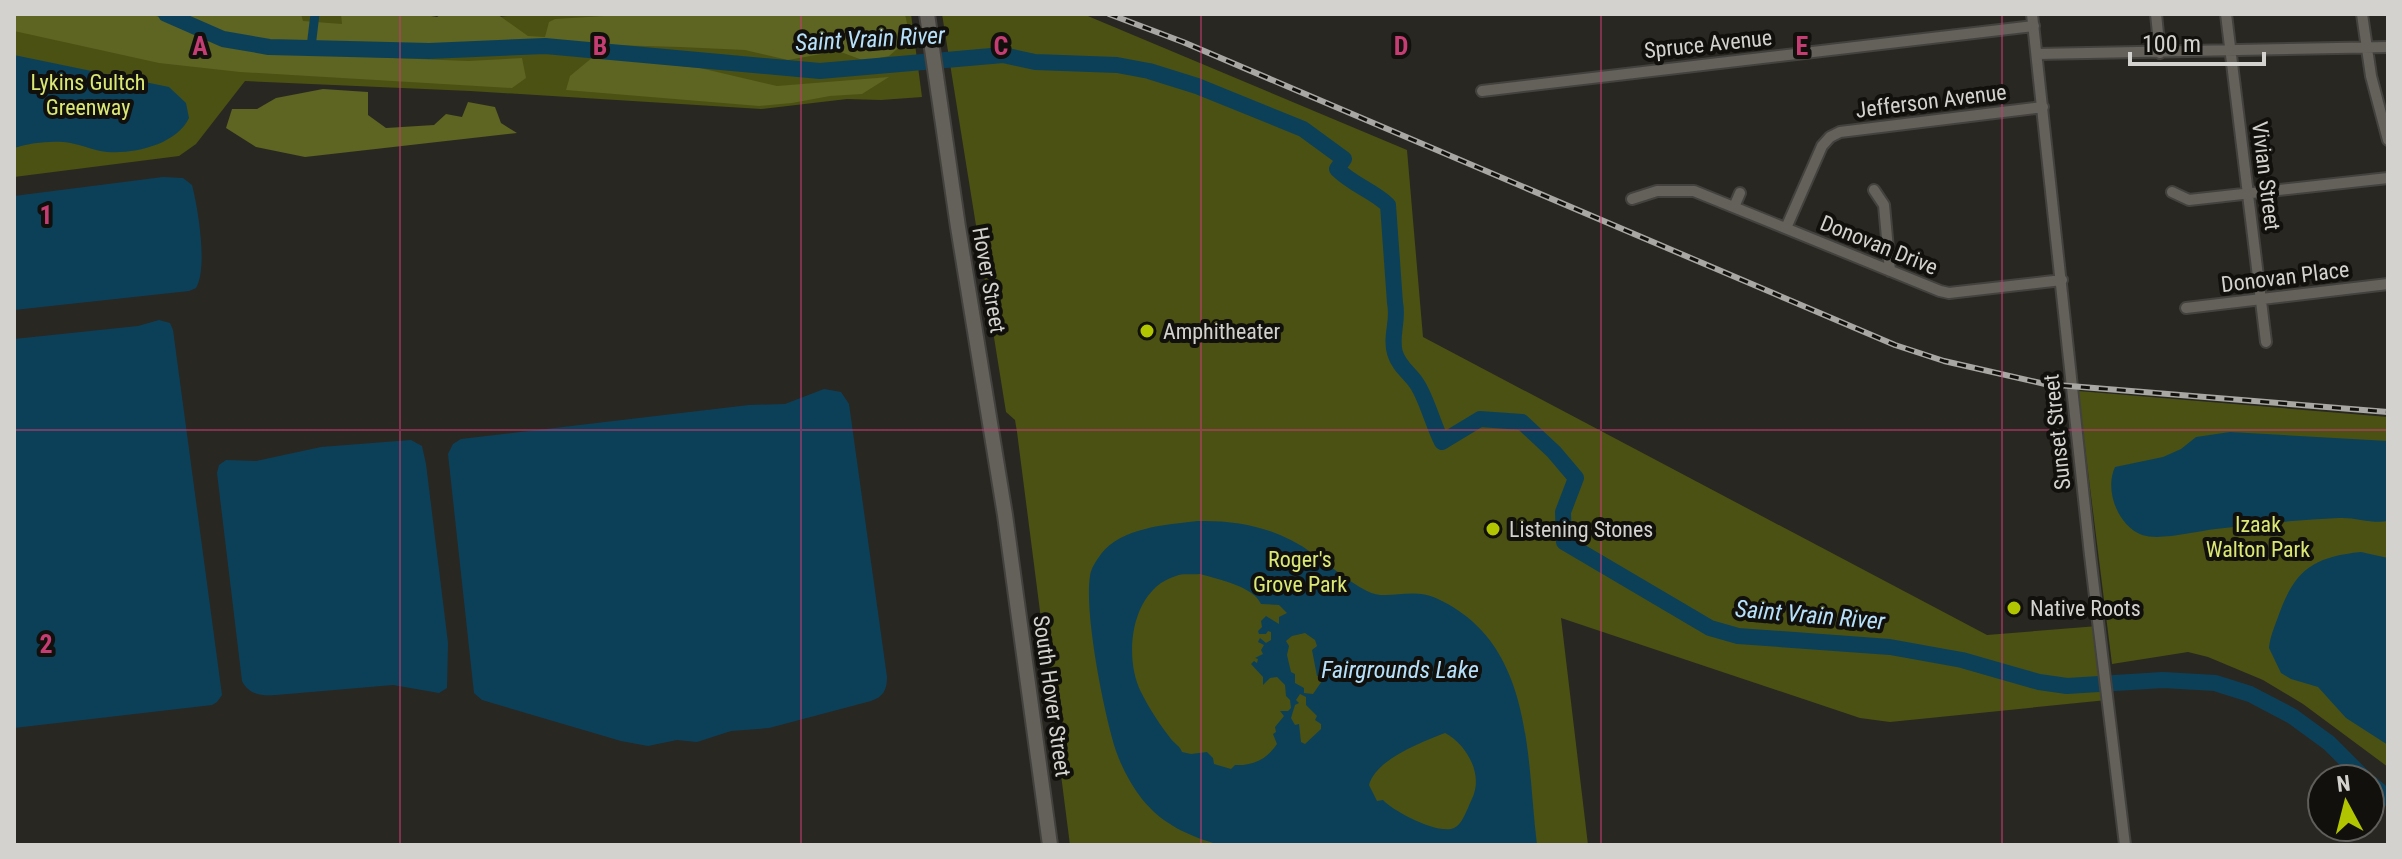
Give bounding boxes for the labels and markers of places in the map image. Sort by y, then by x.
place label: Amphitheater [1163,319,1281,344]
marker: Amphitheater [1138,322,1156,340]
place label: Listening Stones [1509,517,1653,542]
marker: Listening Stones [1484,520,1502,538]
place label: Native Roots [2030,596,2141,621]
marker: Native Roots [2005,599,2023,617]

